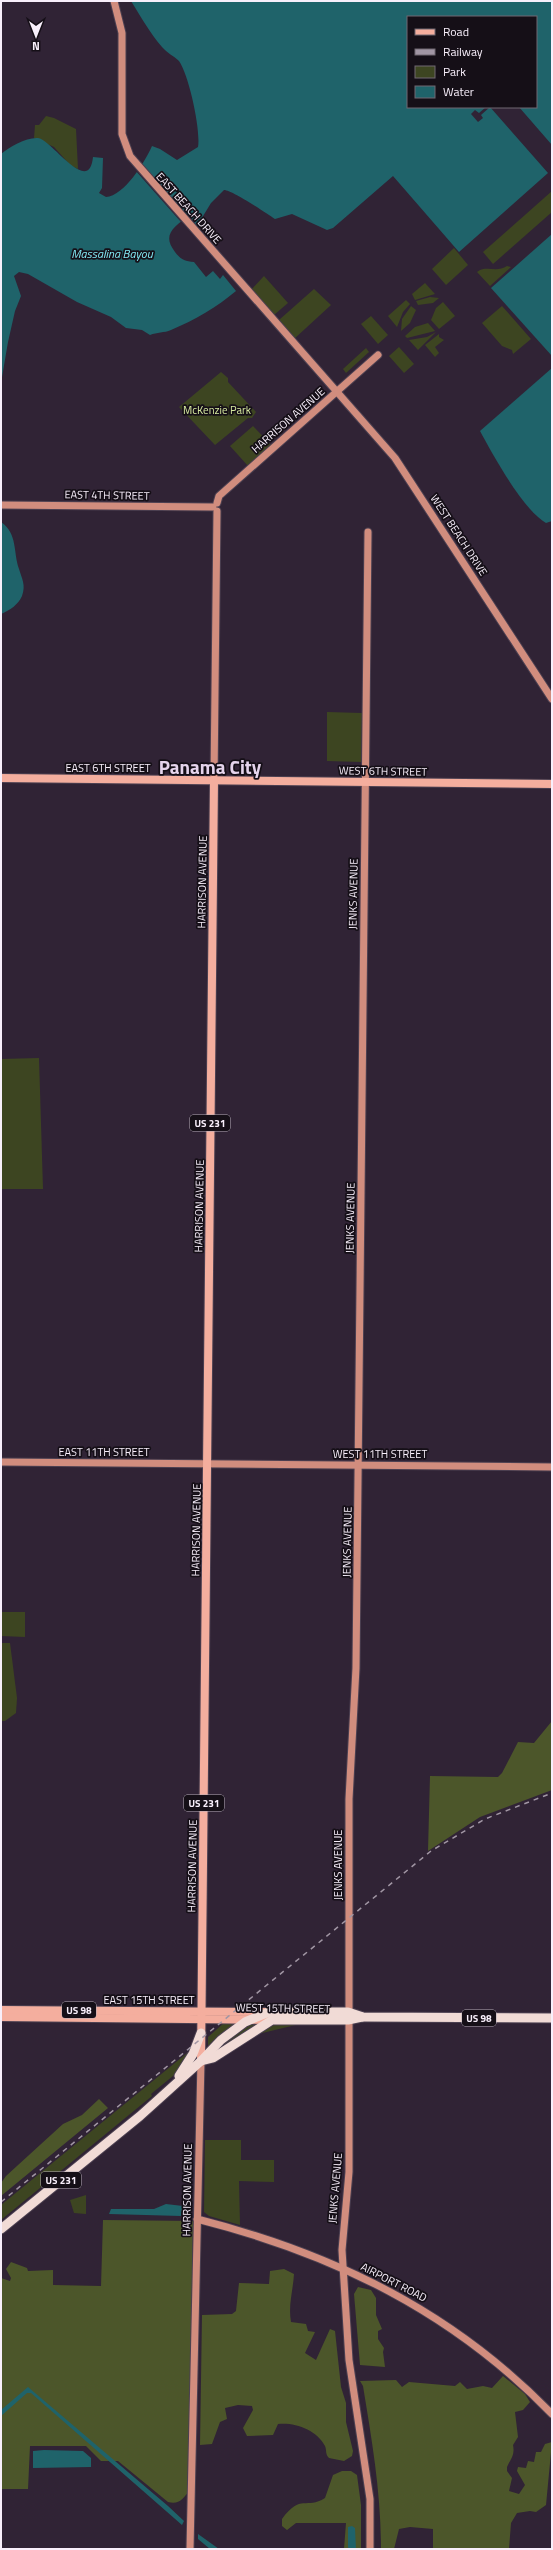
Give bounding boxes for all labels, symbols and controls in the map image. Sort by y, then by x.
north arrow [16,16,56,56]
legend [407,16,537,108]
text: Road [443,22,469,41]
text: N [32,38,40,54]
text: Railway [443,42,483,61]
text: Park [443,62,466,81]
text: Water [443,82,474,101]
street label: EAST BEACH DRIVE [153,169,225,247]
water label: Massalina Bayou [71,244,154,263]
street label: HARRISON AVENUE [248,384,328,456]
park label: McKenzie Park [183,402,252,418]
street label: EAST 4TH STREET [64,486,150,504]
street label: WEST BEACH DRIVE [427,491,491,579]
district label: Panama City [159,752,262,781]
street label: EAST 6TH STREET [66,760,151,776]
street label: WEST 6TH STREET [339,762,427,780]
street label: HARRISON AVENUE [193,836,211,928]
street label: JENKS AVENUE [344,859,362,929]
road number: US 231 [190,1115,230,1131]
street label: HARRISON AVENUE [190,1160,208,1252]
street label: JENKS AVENUE [341,1183,359,1253]
street label: EAST 11TH STREET [58,1444,150,1460]
street label: WEST 11TH STREET [333,1446,427,1462]
street label: HARRISON AVENUE [187,1484,205,1576]
street label: JENKS AVENUE [338,1507,356,1577]
road number: US 231 [184,1795,224,1811]
street label: HARRISON AVENUE [183,1820,201,1912]
street label: JENKS AVENUE [330,1830,346,1900]
street label: EAST 15TH STREET [103,1992,195,2008]
street label: WEST 15TH STREET [236,1999,331,2017]
road number: US 98 [62,2002,96,2018]
road number: US 98 [462,2010,496,2026]
street label: HARRISON AVENUE [178,2144,196,2236]
street label: JENKS AVENUE [324,2152,346,2224]
road number: US 231 [41,2172,81,2188]
street label: AIRPORT ROAD [358,2258,430,2306]

